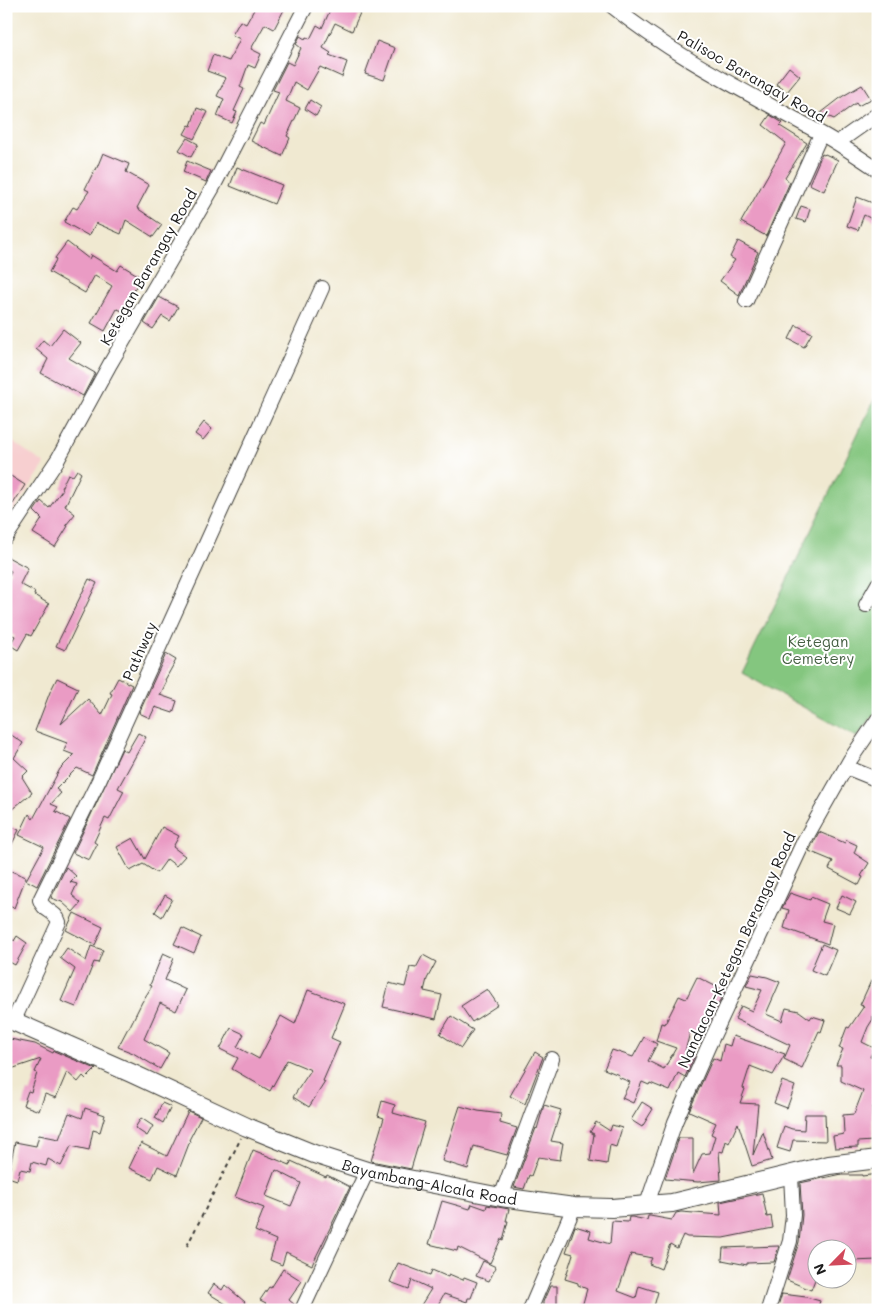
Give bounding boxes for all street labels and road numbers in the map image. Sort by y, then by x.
street label: Palisoc Barangay Road [674,25,830,127]
street label: Ketegan Barangay Road [95,185,201,349]
street label: Pathway [117,618,161,684]
street label: Nandacan-Ketegan Barangay Road [672,829,800,1071]
street label: Bayambang-Alcala Road [340,1154,518,1209]

